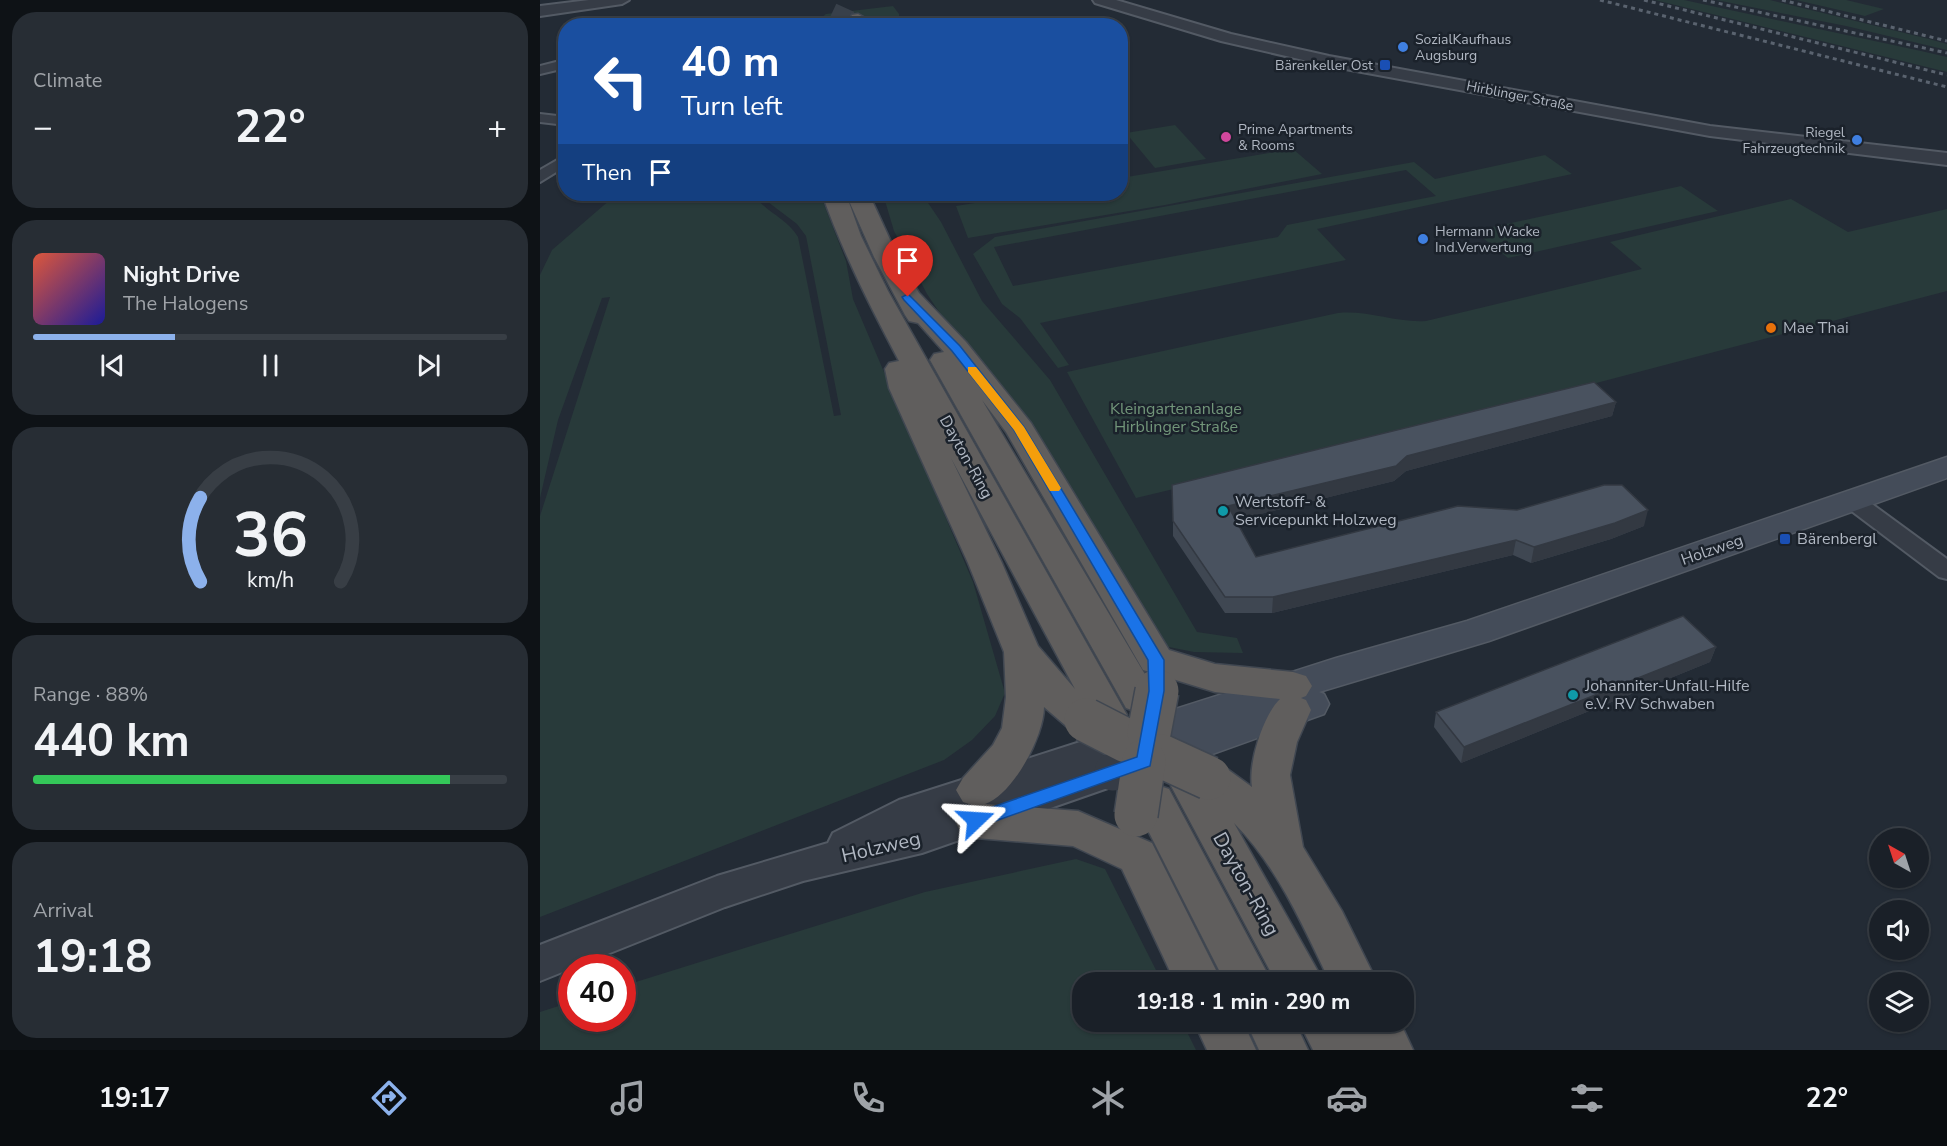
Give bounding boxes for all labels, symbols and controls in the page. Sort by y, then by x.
place label: SozialKaufhaus Augsburg [1415,30,1512,65]
text: 40 m [681,34,780,91]
marker: SozialKaufhaus Augsburg [1396,40,1410,54]
icon: left [582,42,660,120]
place label: Bärenkeller Ost [1275,56,1373,75]
marker: Bärenkeller Ost [1378,58,1392,72]
text: Climate [33,67,102,94]
street label: Hirblinger Straße [1465,76,1575,116]
text: Turn left [681,88,782,125]
text: 22° [234,97,306,158]
text: − [33,105,53,150]
text: + [487,105,507,150]
place label: Prime Apartments & Rooms [1238,120,1353,155]
place label: Riegel Fahrzeugtechnik [1742,123,1846,158]
marker: Prime Apartments & Rooms [1219,130,1233,144]
marker: Riegel Fahrzeugtechnik [1850,133,1864,147]
icon: arrive [644,156,677,189]
text: Then [582,158,632,188]
place label: Hermann Wacke Ind.Verwertung [1435,222,1540,257]
marker: Hermann Wacke Ind.Verwertung [1416,232,1430,246]
pin [882,235,933,297]
icon: arrive [891,244,924,277]
text: Night Drive [123,260,240,290]
text: The Halogens [123,290,248,317]
place label: Mae Thai [1783,317,1849,339]
marker: Mae Thai [1764,321,1778,335]
icon: previous [96,349,129,382]
icon: pause [254,349,287,382]
icon: next [412,349,445,382]
park label: Kleingartenanlage Hirblinger Straße [1110,398,1242,438]
street label: Dayton-Ring [934,412,998,502]
place label: Wertstoff- & Servicepunkt Holzweg [1235,491,1397,531]
text: 36 [233,493,307,578]
marker: Wertstoff- & Servicepunkt Holzweg [1216,504,1230,518]
place label: Bärenbergl [1797,528,1877,550]
street label: Holzweg [1678,529,1746,571]
marker: Bärenbergl [1778,532,1792,546]
text: km/h [246,565,294,595]
place label: Johanniter-Unfall-Hilfe e.V. RV Schwaben [1584,675,1749,715]
text: Range · 88% [33,681,148,708]
marker: Johanniter-Unfall-Hilfe e.V. RV Schwaben [1566,688,1580,702]
text: 440 km [33,711,190,772]
position arrow [944,788,1008,852]
street label: Holzweg [839,825,923,869]
street label: Dayton-Ring [1206,827,1286,941]
north arrow [1869,828,1929,888]
map controls [1869,828,1929,1032]
text: Arrival [33,897,93,924]
button: sound [1869,900,1929,960]
text: 19:18 [33,927,152,988]
speed limit sign: 40 [558,954,636,1032]
button: layers [1869,972,1929,1032]
text: 19:18 · 1 min · 290 m [1136,987,1350,1017]
icon: directions [368,1077,410,1119]
icon: music [607,1077,649,1119]
icon: phone [847,1077,889,1119]
icon: climate [1087,1077,1129,1119]
icon: car [1326,1077,1368,1119]
icon: filters [1566,1077,1608,1119]
text: 19:17 [99,1080,170,1117]
text: 22° [1805,1080,1848,1117]

